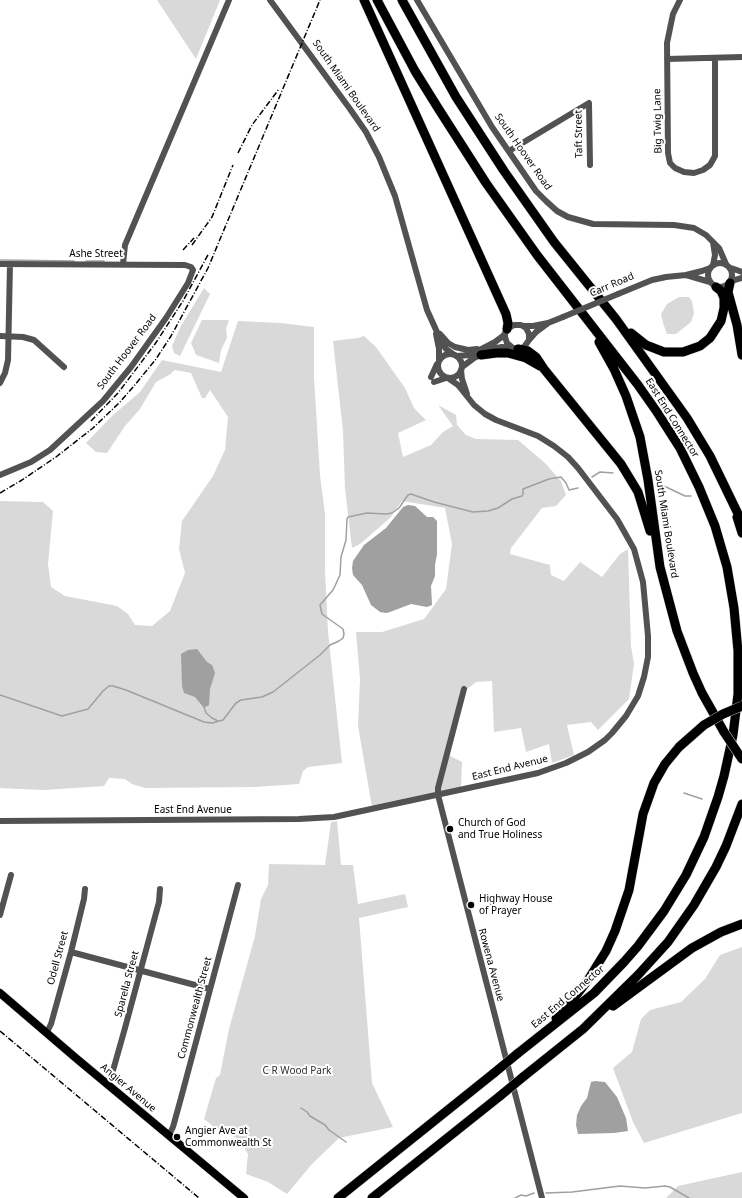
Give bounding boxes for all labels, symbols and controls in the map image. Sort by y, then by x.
street label: South Miami Boulevard [310,38,382,134]
street label: Big Twig Lane [651,88,665,154]
street label: Taft Street [573,110,585,158]
street label: South Hoover Road [492,111,554,193]
street label: Ashe Street [69,248,123,260]
street label: Carr Road [588,270,636,300]
street label: South Hoover Road [95,312,159,392]
street label: East End Connector [643,376,701,460]
street label: South Miami Boulevard [652,469,680,579]
street label: East End Avenue [471,753,549,783]
street label: East End Avenue [154,804,232,816]
place label: Church of God and True Holiness [458,817,542,840]
marker: Church of God and True Holiness [445,824,455,834]
place label: Highway House of Prayer [479,893,553,916]
marker: Highway House of Prayer [466,900,476,910]
street label: Rowena Avenue [475,927,507,1003]
street label: Odell Street [45,930,71,986]
street label: Sparella Street [112,950,142,1018]
street label: Commonwealth Street [176,956,214,1060]
street label: East End Connector [529,963,607,1031]
street label: Angier Avenue [98,1061,158,1115]
park label: C R Wood Park [263,1065,331,1077]
place label: Angier Ave at Commonwealth St [185,1125,271,1148]
marker: Angier Ave at Commonwealth St [172,1132,182,1142]

